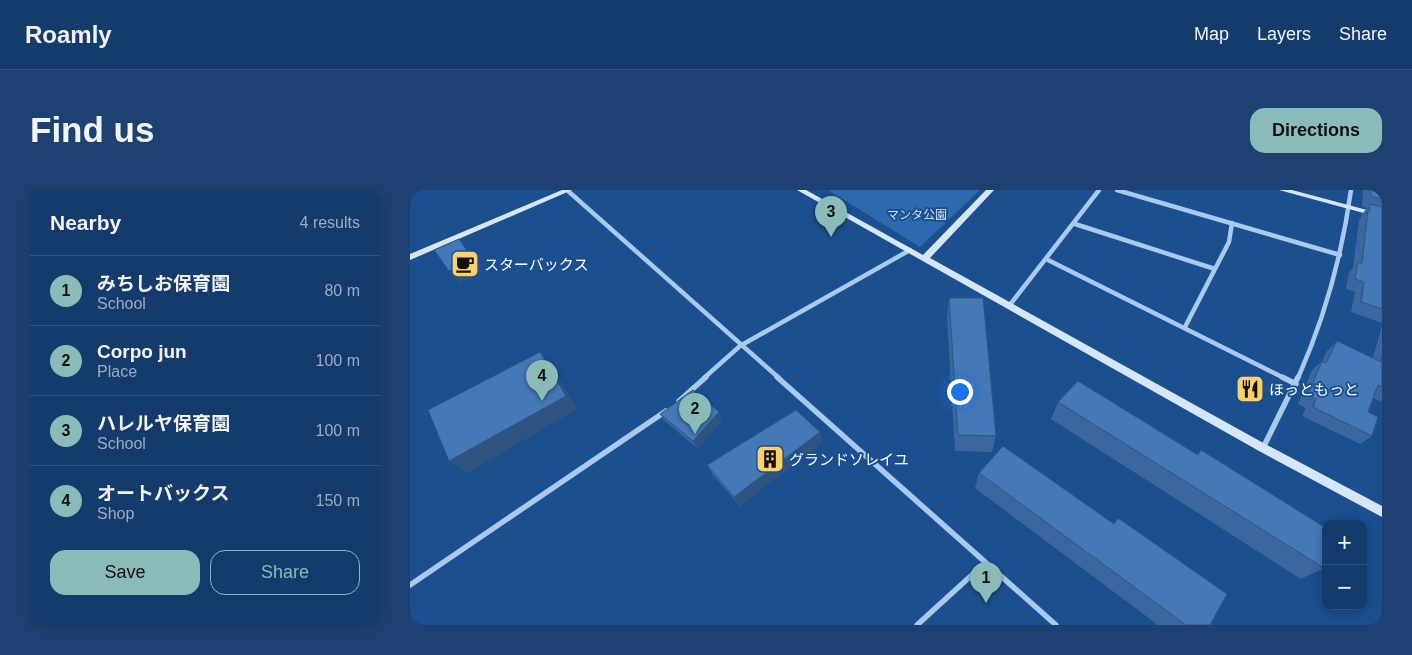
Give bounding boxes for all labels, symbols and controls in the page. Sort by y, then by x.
text: Roamly [25,21,112,48]
text: Map [1194,24,1229,44]
text: Layers [1257,24,1311,44]
text: Share [1339,24,1387,44]
button: Directions [1250,108,1382,153]
text: Find us [30,110,154,149]
pin: 3 [815,196,847,237]
park label: マンタ公園 [887,208,947,222]
text: Nearby [50,211,121,234]
text: 4 results [300,214,360,231]
cafe icon: スターバックス [450,249,480,279]
place label: スターバックス [484,256,588,273]
text: みちしお保育園 [97,273,230,294]
text: 1 [62,282,70,299]
text: 80 m [324,282,360,299]
text: School [97,295,146,312]
text: Corpo jun [97,341,187,362]
text: 2 [62,352,70,369]
text: 100 m [316,352,360,369]
pin: 4 [526,360,558,401]
text: Place [97,363,137,380]
restaurant icon: ほっともっと [1235,374,1265,404]
your location [947,379,973,405]
place label: ほっともっと [1269,381,1359,398]
pin: 2 [679,393,711,434]
text: ハレルヤ保育園 [97,413,230,434]
text: 3 [62,422,70,439]
text: 100 m [316,422,360,439]
text: School [97,435,146,452]
building icon: グランドソレイユ [755,444,785,474]
place label: グランドソレイユ [789,451,909,468]
text: オートバックス [97,483,229,504]
text: 4 [62,492,70,509]
text: 150 m [316,492,360,509]
text: Shop [97,505,134,522]
map controls [1322,520,1367,610]
button: + [1322,520,1367,565]
button: Save [50,550,200,595]
button: Share [210,550,360,595]
pin: 1 [970,562,1002,603]
button: − [1322,565,1367,610]

